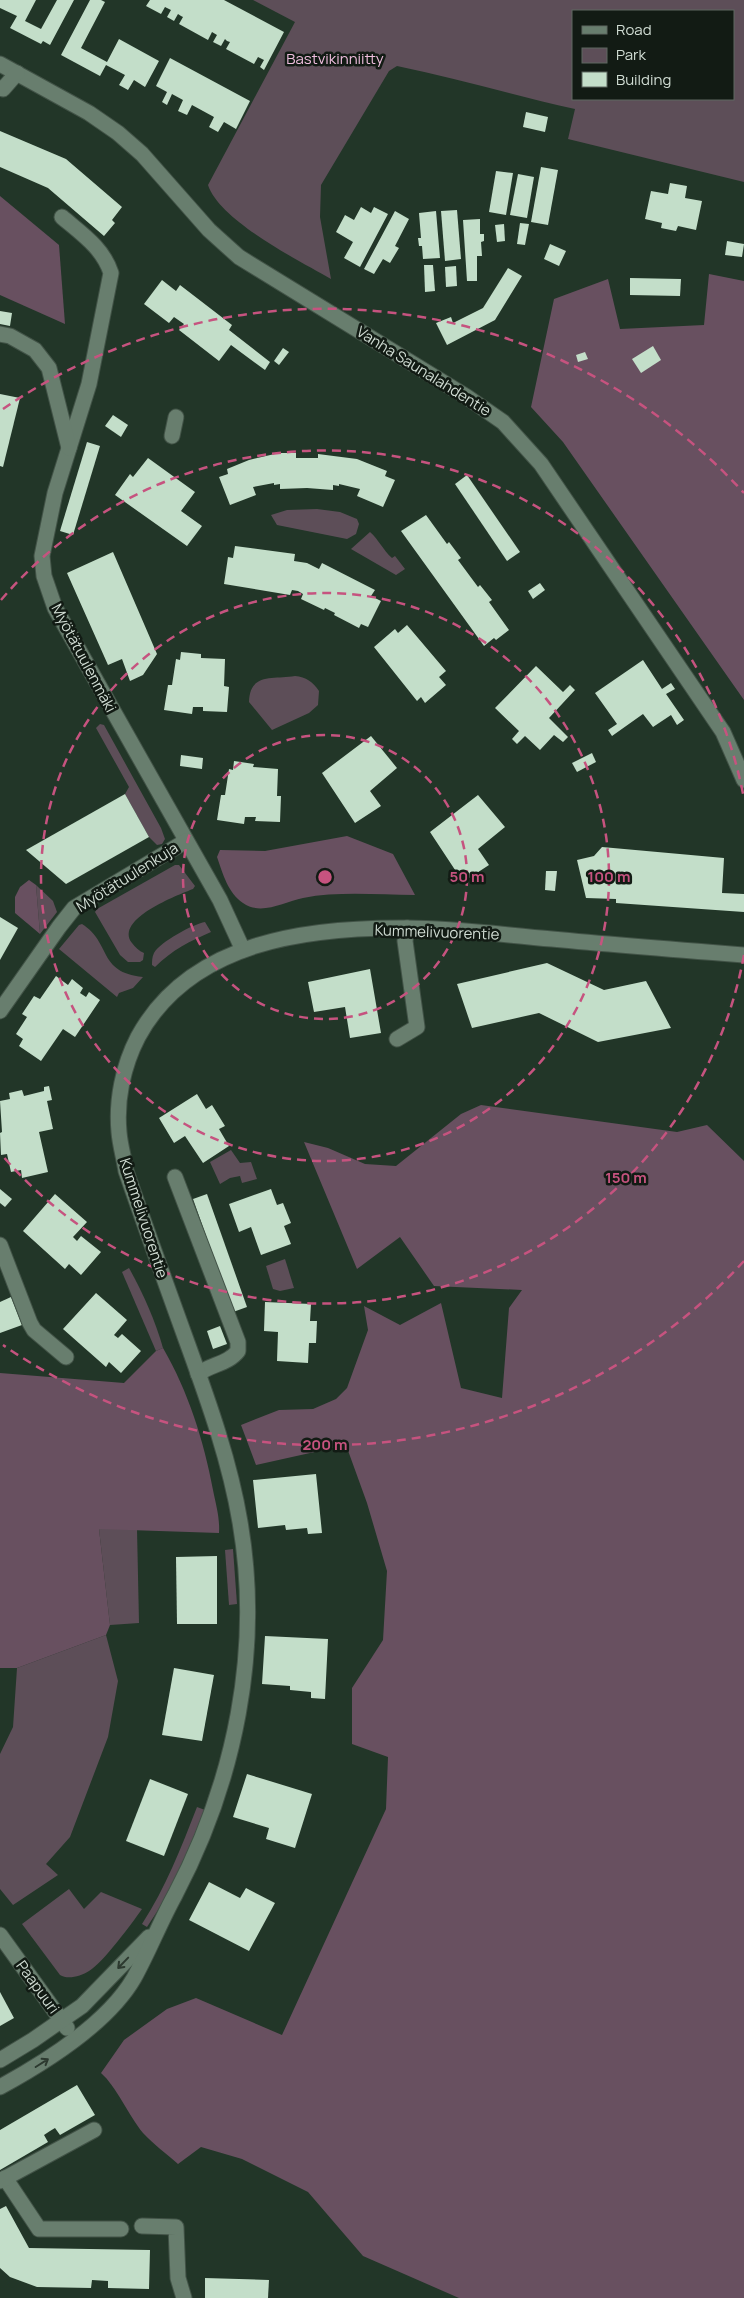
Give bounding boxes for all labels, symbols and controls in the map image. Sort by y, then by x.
legend [572,10,734,100]
text: Road [616,19,652,40]
text: Park [616,44,646,65]
park label: Bastvikinniitty [286,48,384,69]
text: Building [616,69,671,90]
street label: Vanha Saunalahdentie [353,321,495,421]
street label: Myötätuulenmäki [47,600,121,716]
street label: Myötätuulenkuja [72,837,182,917]
text: 50 m [449,866,485,887]
text: 100 m [588,866,630,887]
centre of rings [316,868,334,886]
street label: Kummelivuorentie [374,919,500,945]
street label: Kummelivuorentie [115,1155,173,1281]
text: 150 m [605,1167,647,1188]
text: 200 m [302,1434,348,1455]
street label: Paapuuri [12,1956,64,2018]
one-way arrow [117,1957,129,1970]
one-way arrow [35,2058,49,2068]

